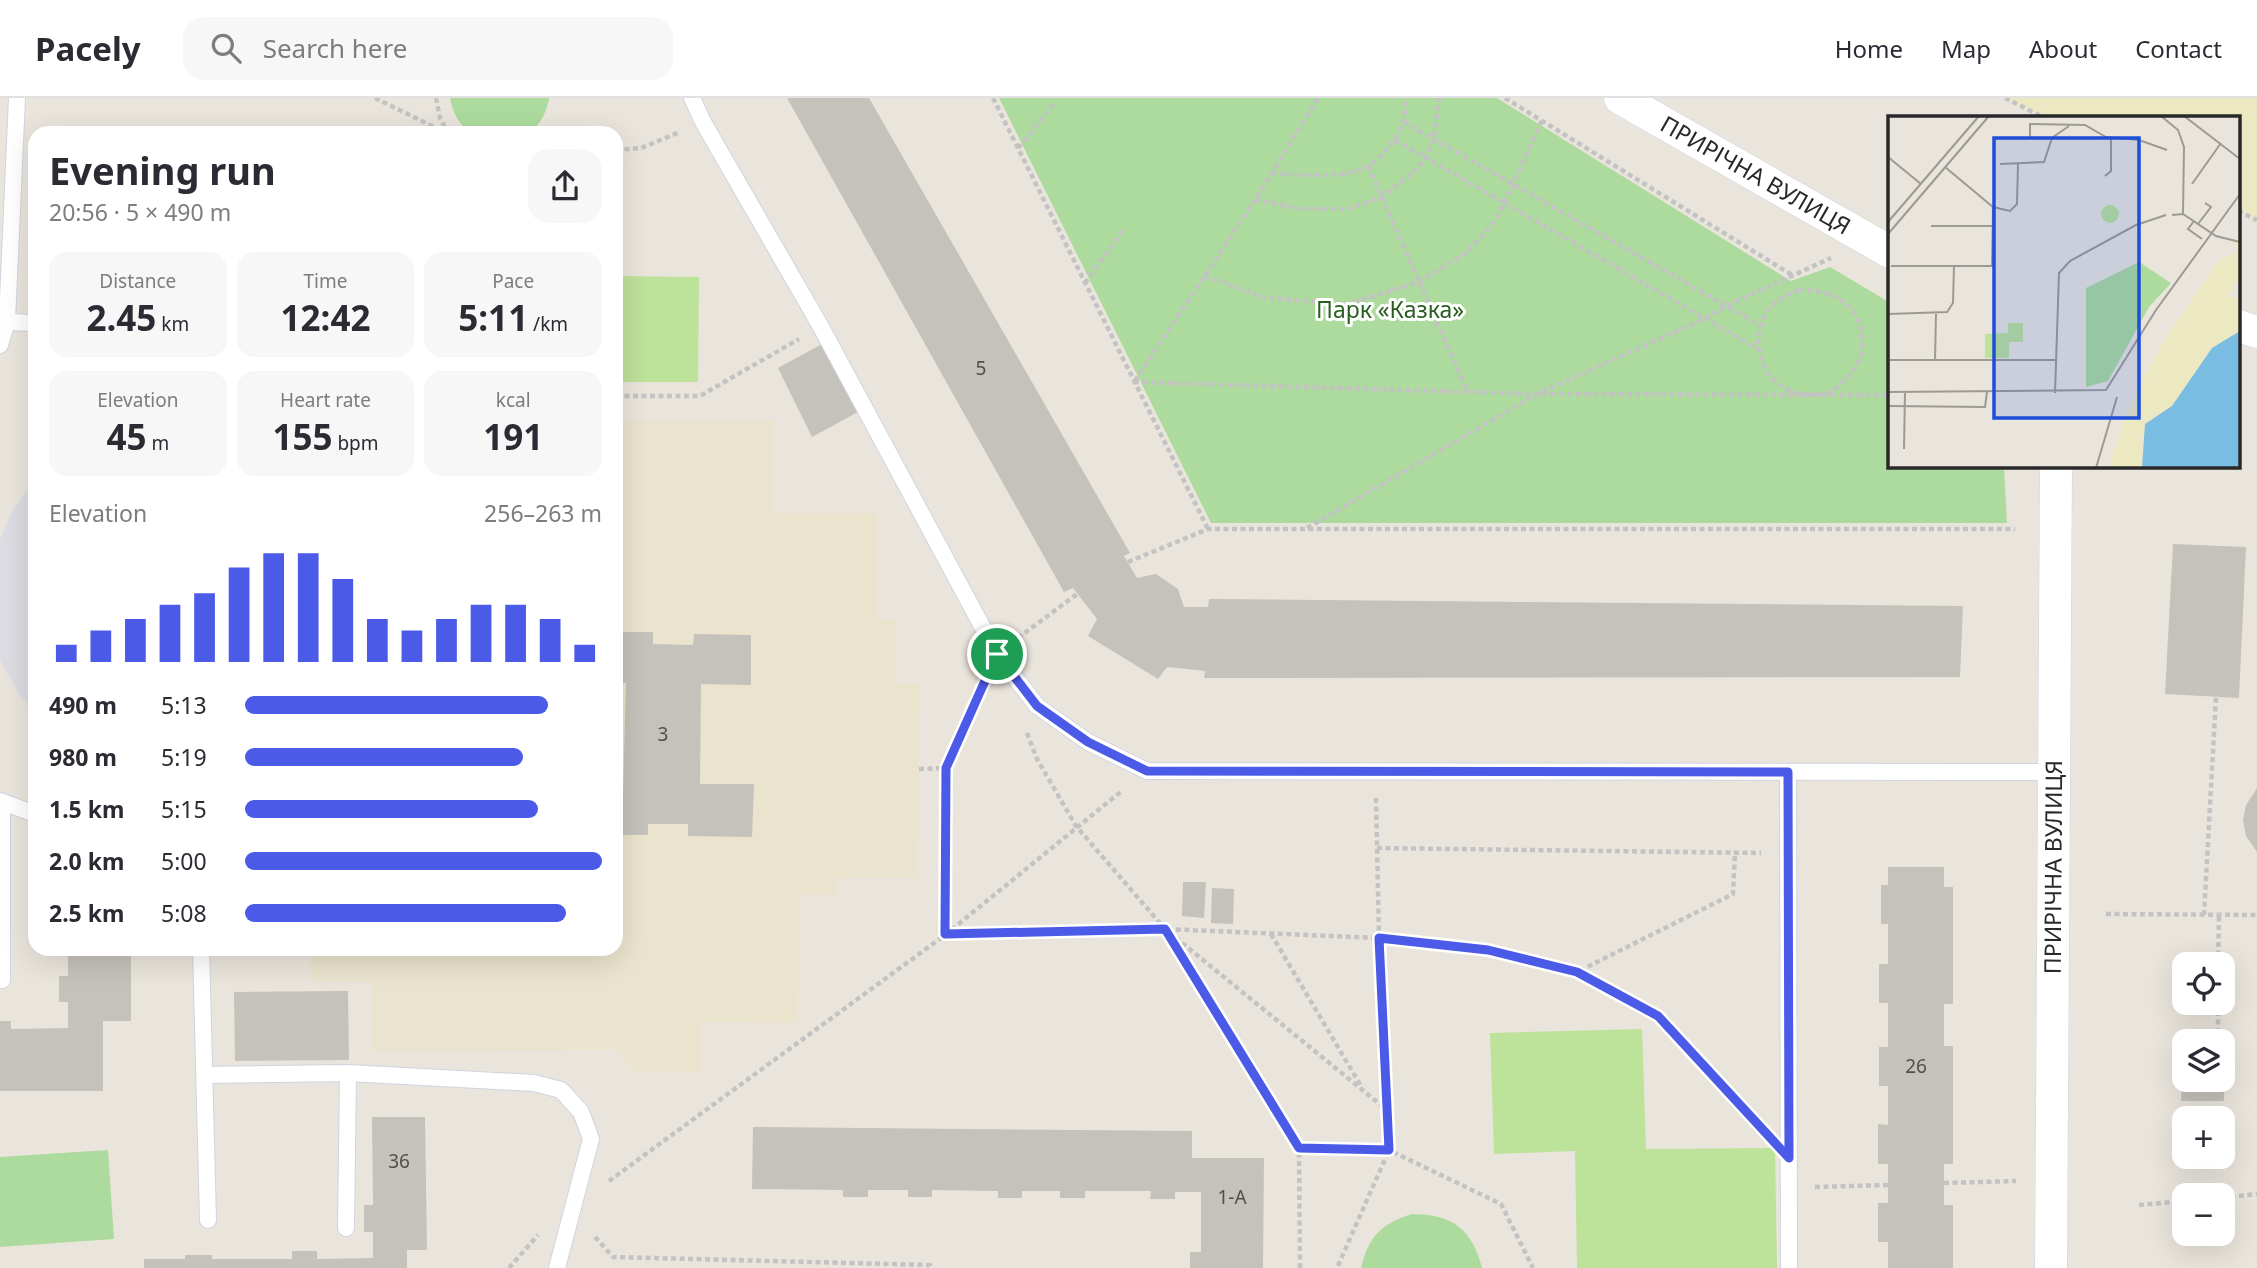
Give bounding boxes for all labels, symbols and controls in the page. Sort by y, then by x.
search box [183,17,673,80]
text: Pacely [35,26,141,71]
icon: search [207,29,245,67]
text: Search here [263,30,407,66]
text: Home [1835,32,1903,65]
text: Map [1941,32,1991,65]
text: About [2029,32,2097,65]
text: Contact [2135,32,2222,65]
street label: ПРИРІЧНА ВУЛИЦЯ [1655,107,1857,241]
inset map [1888,116,2240,467]
text: Evening run [49,144,276,196]
button: share [528,149,602,223]
text: 20:56 · 5 × 490 m [49,196,231,228]
text: Distance [99,268,176,294]
text: Time [304,268,347,294]
text: Pace [492,268,534,294]
park label: Парк «Казка» [1316,293,1464,325]
text: 2.45 [86,294,156,341]
text: 12:42 [281,294,370,341]
text: 5:11 [458,294,528,341]
text: km [156,311,189,337]
text: /km [528,311,568,337]
house number: 5 [976,355,986,381]
text: Elevation [97,387,178,413]
text: Heart rate [280,387,371,413]
text: kcal [496,387,531,413]
text: 45 [106,413,146,460]
text: 155 [272,413,332,460]
text: 191 [483,413,543,460]
text: m [146,430,169,456]
text: bpm [332,430,379,456]
text: Elevation [49,497,147,529]
text: 256–263 m [484,497,602,529]
pin [967,624,1027,684]
icon: arrive [978,635,1016,673]
text: 490 m [49,689,117,721]
text: 5:13 [161,689,207,721]
house number: 3 [658,721,668,747]
text: 980 m [49,741,117,773]
text: 5:19 [161,741,207,773]
street label: ПРИРІЧНА ВУЛИЦЯ [2036,760,2069,974]
text: 1.5 km [49,793,124,825]
text: 5:15 [161,793,207,825]
text: 2.0 km [49,845,124,877]
text: 5:00 [161,845,207,877]
text: 2.5 km [49,897,124,929]
text: 5:08 [161,897,207,929]
map controls [2172,952,2235,1246]
button: locate [2172,952,2235,1015]
button: layers [2172,1029,2235,1092]
house number: 26 [1905,1053,1927,1079]
button: + [2172,1106,2235,1169]
house number: 36 [388,1148,410,1174]
button: − [2172,1183,2235,1246]
house number: 1-А [1217,1184,1247,1210]

